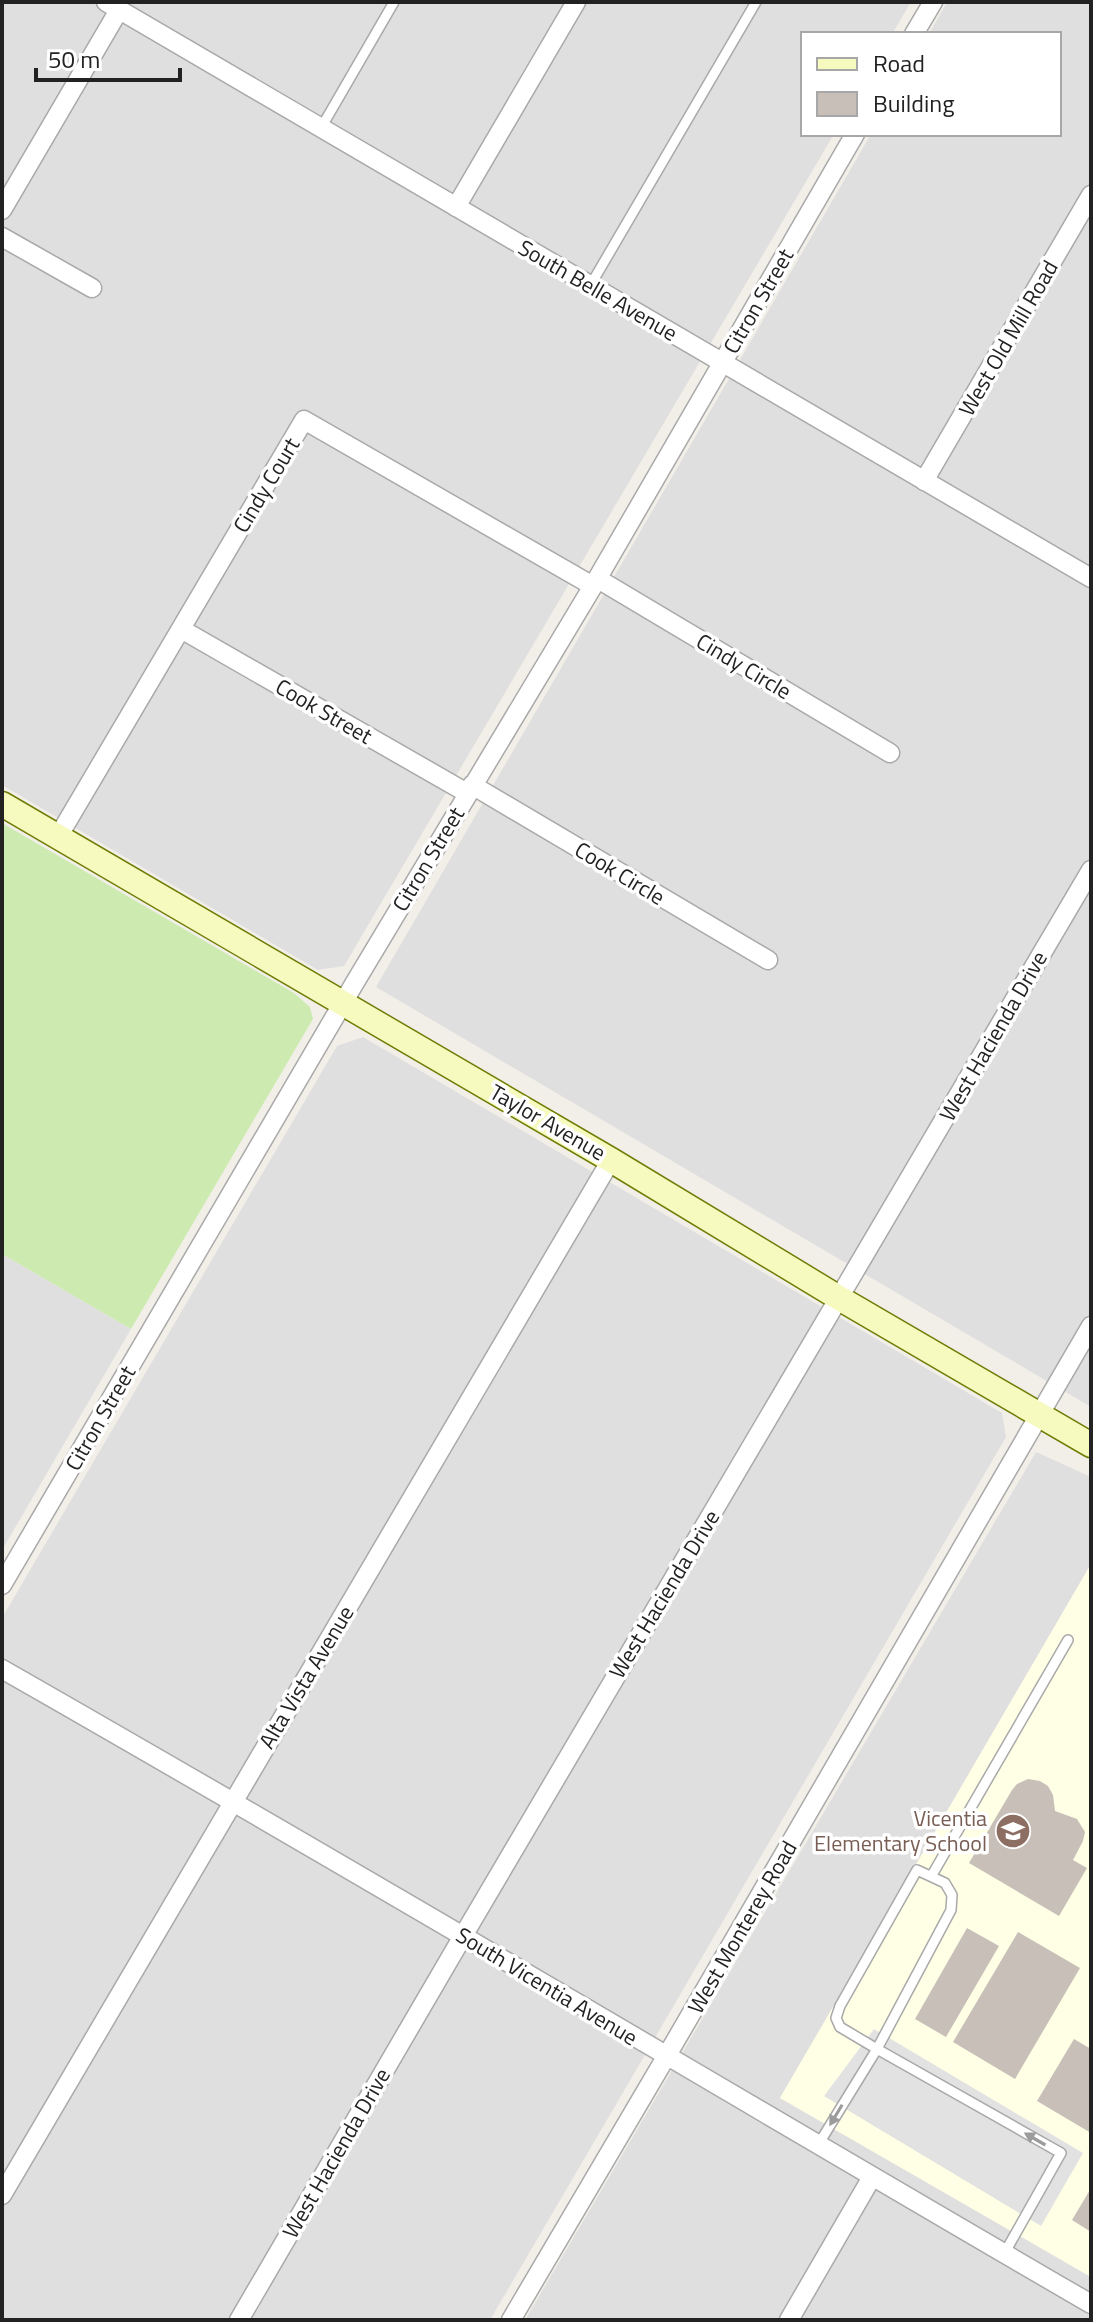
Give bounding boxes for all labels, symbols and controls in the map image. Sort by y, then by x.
scale bar [36,32,180,82]
legend [801,32,1061,136]
text: 50 m [48,41,100,77]
text: Road [873,45,925,81]
text: Building [873,85,955,121]
street label: South Belle Avenue [512,230,684,350]
street label: Citron Street [714,242,802,360]
street label: West Old Mill Road [950,254,1066,422]
street label: Cindy Court [224,431,308,539]
street label: Cindy Circle [690,624,798,708]
street label: Cook Street [269,670,379,753]
street label: Citron Street [383,800,473,918]
street label: Cook Circle [568,833,672,913]
street label: West Hacienda Drive [930,944,1056,1128]
street label: Taylor Avenue [484,1075,612,1169]
street label: Citron Street [56,1359,144,1477]
street label: West Hacienda Drive [600,1503,728,1685]
street label: Alta Vista Avenue [250,1599,362,1755]
place label: Vicentia Elementary School [814,1801,987,1860]
school or university icon: Vicentia Elementary School [994,1812,1032,1850]
street label: West Monterey Road [679,1834,805,2020]
street label: South Vicentia Avenue [450,1918,644,2054]
street label: West Hacienda Drive [273,2061,399,2245]
one-way arrow [829,2104,843,2126]
one-way arrow [1024,2132,1047,2146]

